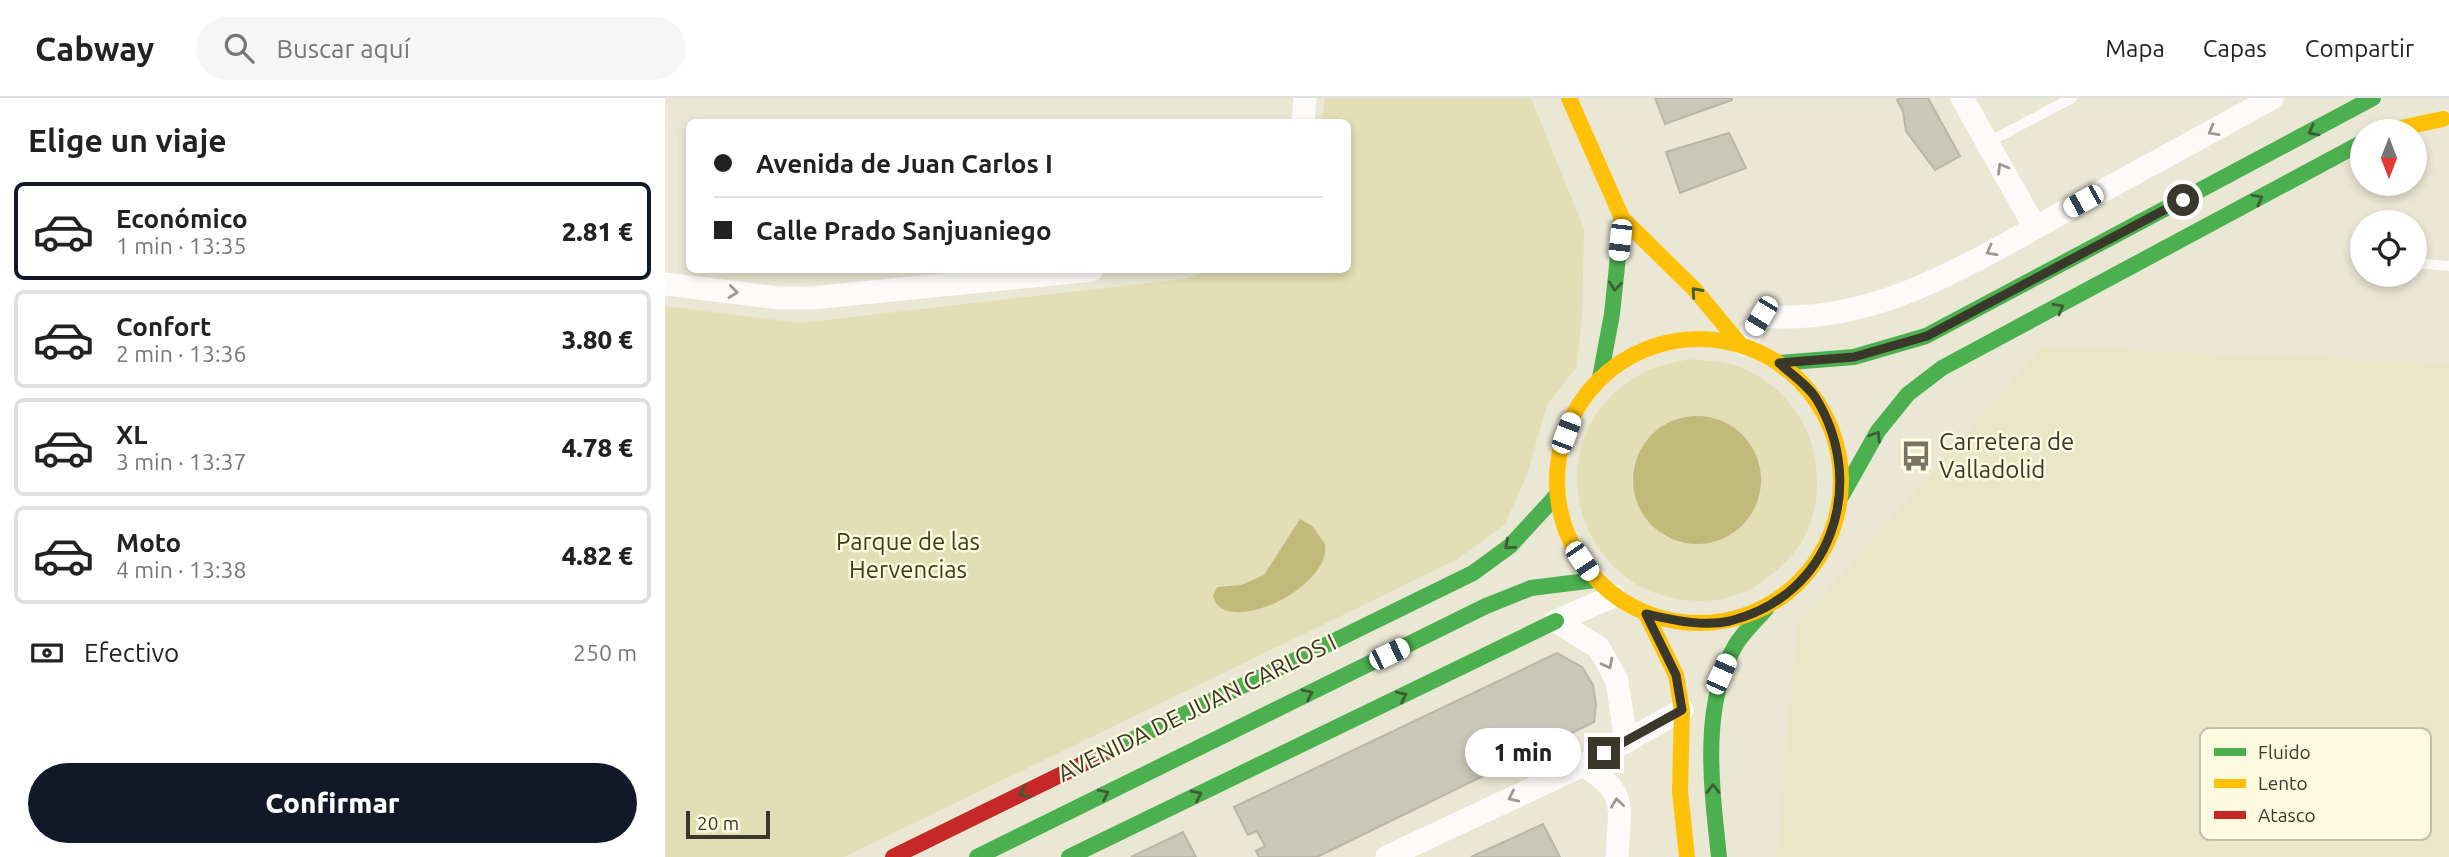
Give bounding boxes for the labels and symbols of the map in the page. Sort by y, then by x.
north arrow [2350,119,2427,196]
one-way arrow [2207,123,2220,136]
one-way arrow [2308,123,2320,136]
one-way arrow [1997,163,2010,176]
car [2060,182,2107,220]
route start [2167,184,2199,216]
one-way arrow [2251,194,2264,207]
car [1608,218,1633,262]
one-way arrow [1986,243,1998,256]
one-way arrow [1607,280,1622,292]
one-way arrow [727,284,739,299]
one-way arrow [1692,287,1704,300]
car [1742,293,1781,339]
one-way arrow [2051,302,2064,316]
car [1549,410,1584,456]
place label: Carretera de Valladolid [1939,428,2074,483]
one-way arrow [1867,431,1880,444]
bus stop icon: Carretera de Valladolid [1899,439,1933,473]
park label: Parque de las Hervencias [836,528,980,583]
one-way arrow [1504,537,1517,549]
car [1562,538,1603,584]
street label: AVENIDA DE JUAN CARLOS I [1053,628,1340,787]
car [1366,635,1413,673]
car [1703,651,1740,697]
one-way arrow [1599,656,1613,669]
one-way arrow [1301,688,1313,702]
one-way arrow [1395,690,1407,704]
callout: 1 min [1464,728,1579,778]
legend [2200,728,2431,840]
route end [1588,737,1620,769]
text: Fluido [2258,741,2311,763]
text: Lento [2258,772,2308,794]
one-way arrow [1705,783,1721,794]
one-way arrow [1019,785,1031,799]
one-way arrow [1097,789,1109,803]
one-way arrow [1508,789,1520,803]
one-way arrow [1190,790,1202,804]
one-way arrow [1609,797,1624,809]
text: Atasco [2258,804,2316,826]
scale bar [686,808,770,840]

